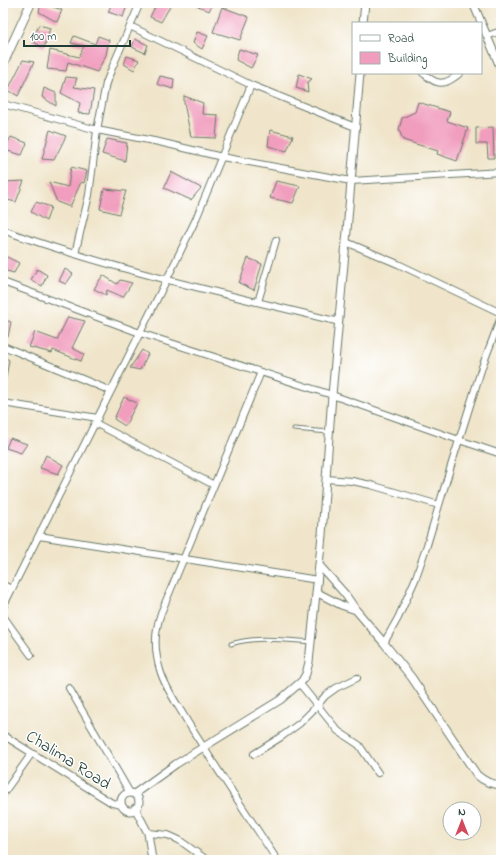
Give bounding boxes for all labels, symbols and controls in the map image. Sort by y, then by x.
scale bar [24,22,130,48]
legend [352,22,482,74]
text: 100 m [30,28,57,46]
text: Road [388,30,414,48]
text: Building [387,50,427,69]
street label: Chalima Road [21,724,116,797]
north arrow [442,801,482,841]
text: N [458,804,466,820]

